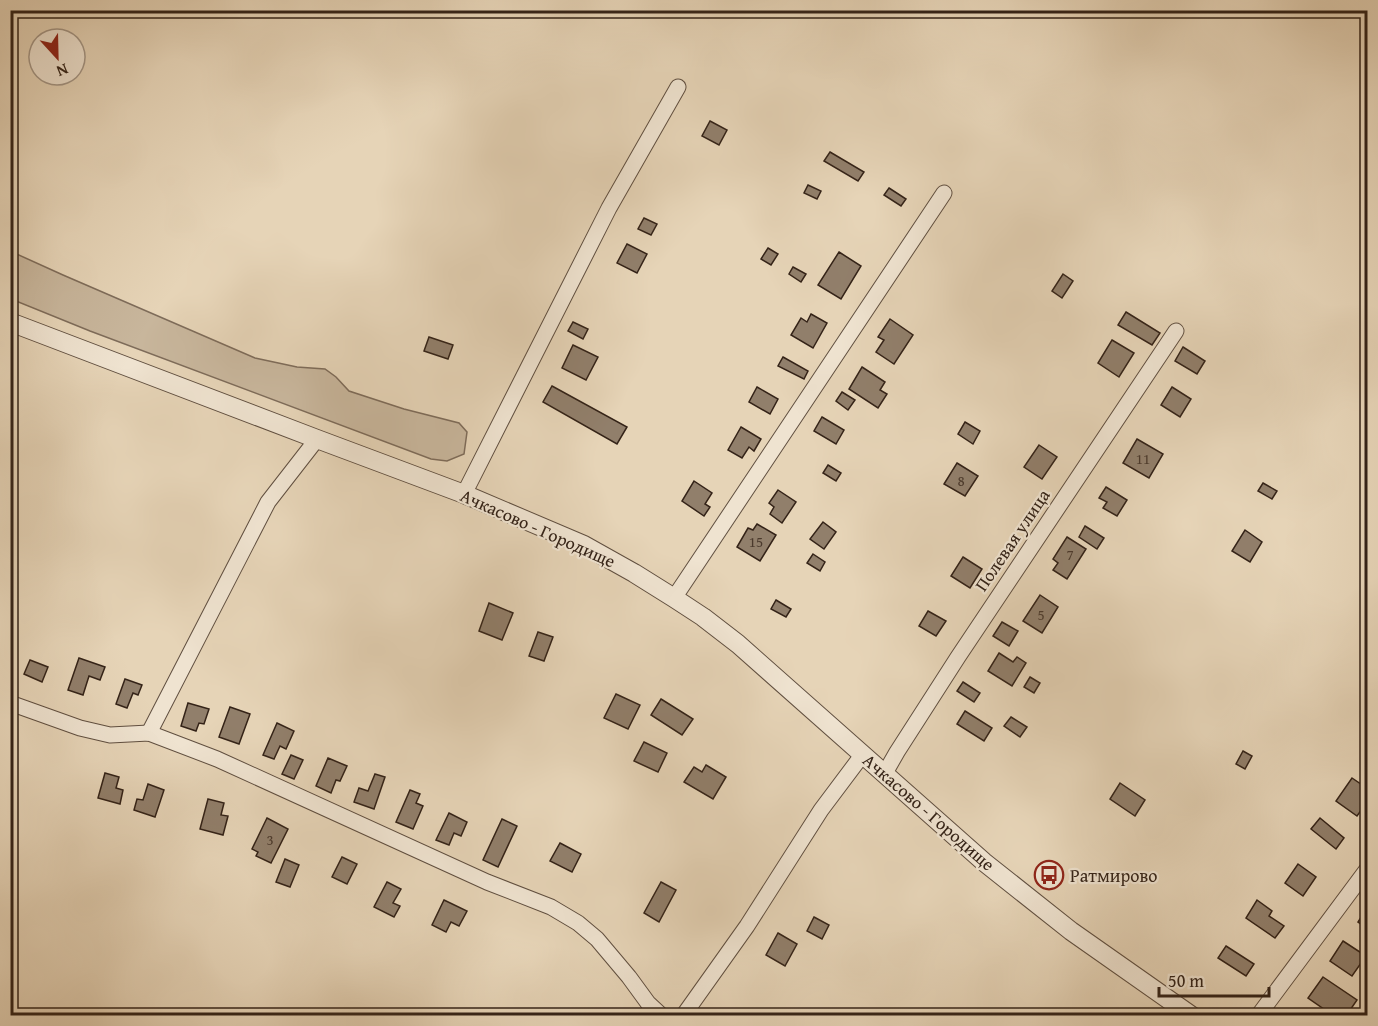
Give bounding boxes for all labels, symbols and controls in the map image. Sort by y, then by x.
north arrow [27,27,87,87]
text: N [53,58,72,84]
house number: 11 [1136,448,1150,469]
house number: 8 [957,470,965,491]
street label: Ачкасово - Городище [456,482,620,574]
street label: Полевая улица [968,483,1056,597]
house number: 15 [749,531,763,552]
house number: 7 [1066,544,1074,565]
house number: 5 [1037,604,1045,625]
street label: Ачкасово - Городище [857,747,1001,877]
house number: 3 [266,829,274,850]
bus stop icon: Ратмирово [1033,859,1065,891]
place label: Ратмирово [1070,862,1157,889]
scale bar [1159,960,1268,998]
text: 50 m [1168,967,1204,994]

